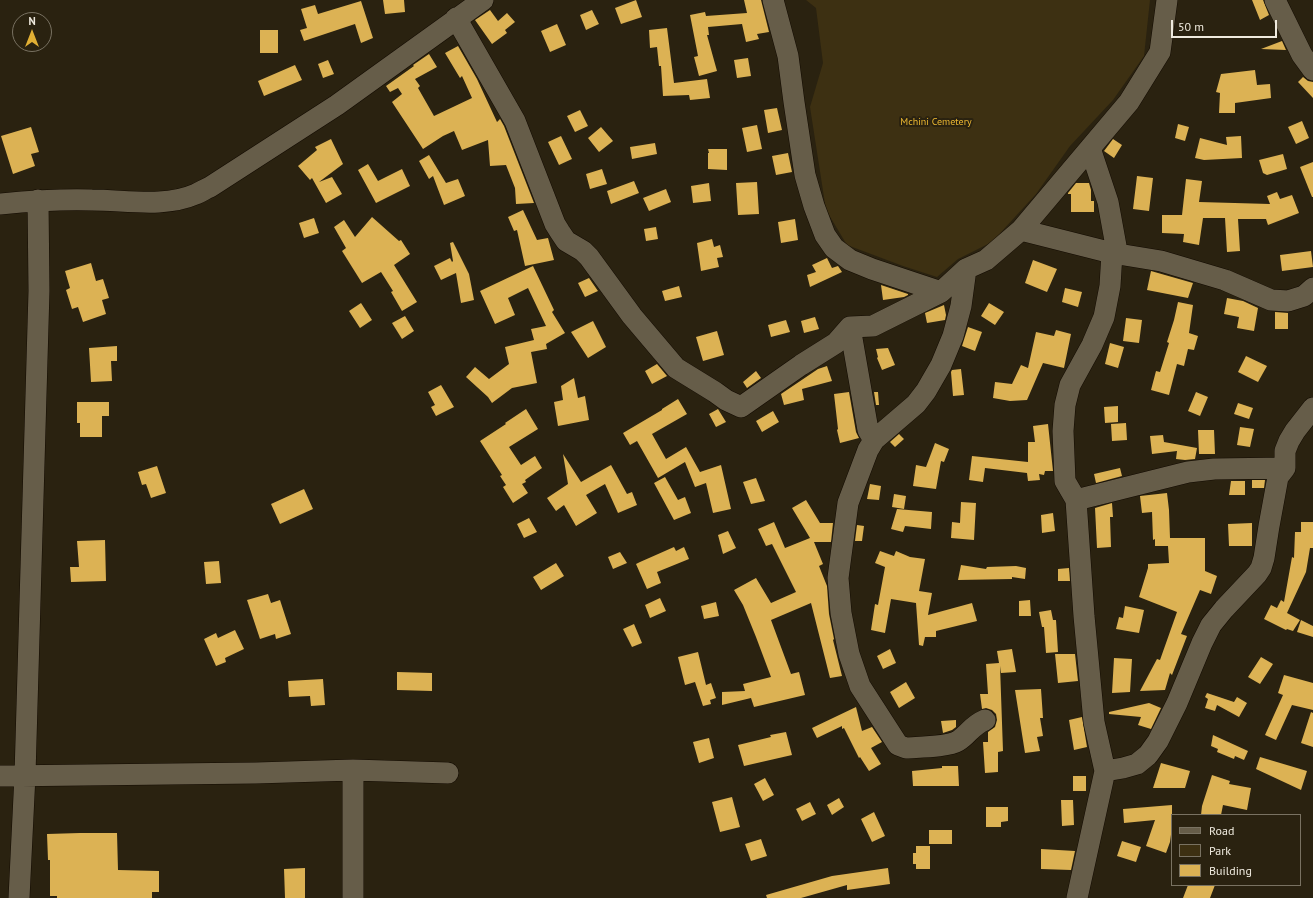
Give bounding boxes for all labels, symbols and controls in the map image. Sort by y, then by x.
north arrow [12,12,52,52]
scale bar [1173,12,1279,38]
text: N [28,14,36,28]
text: 50 m [1178,19,1204,34]
park label: Mchini Cemetery [900,116,972,128]
legend [1171,814,1301,886]
text: Road [1209,823,1234,838]
text: Park [1209,843,1231,858]
text: Building [1209,863,1252,878]

